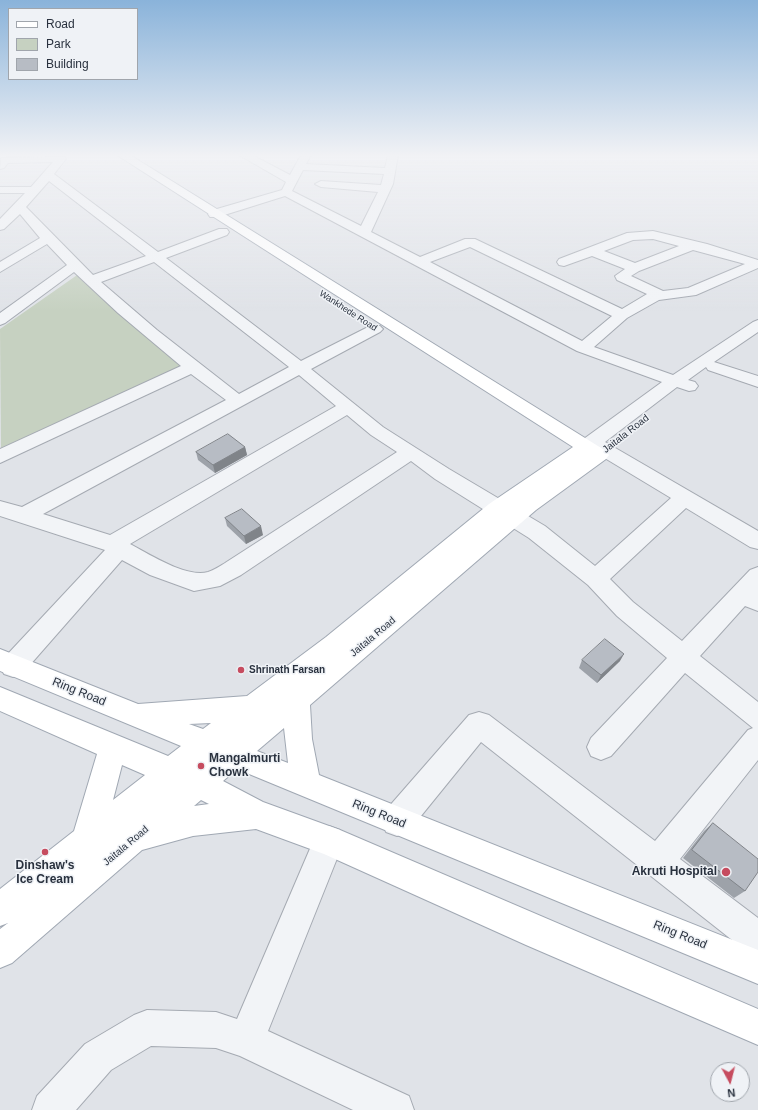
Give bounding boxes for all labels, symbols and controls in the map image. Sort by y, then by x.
legend [8,8,138,80]
text: Road [46,17,75,31]
text: Park [46,37,71,51]
text: Building [46,57,89,71]
street label: Wankhede Road [317,288,379,334]
street label: Jaitala Road [600,412,652,456]
street label: Jaitala Road [348,615,398,659]
place label: Shrinath Farsan [249,664,325,676]
marker: Shrinath Farsan [236,665,246,675]
street label: Ring Road [50,675,108,709]
place label: Mangalmurti Chowk [209,752,280,780]
marker: Mangalmurti Chowk [196,761,206,771]
street label: Ring Road [350,797,408,831]
street label: Jaitala Road [101,824,151,868]
marker: Dinshaw's Ice Cream [40,847,50,857]
place label: Dinshaw's Ice Cream [16,859,74,887]
place label: Akruti Hospital [632,865,717,879]
marker: Akruti Hospital [720,866,732,878]
street label: Ring Road [651,918,709,952]
north arrow [710,1062,750,1102]
text: N [727,1086,736,1099]

